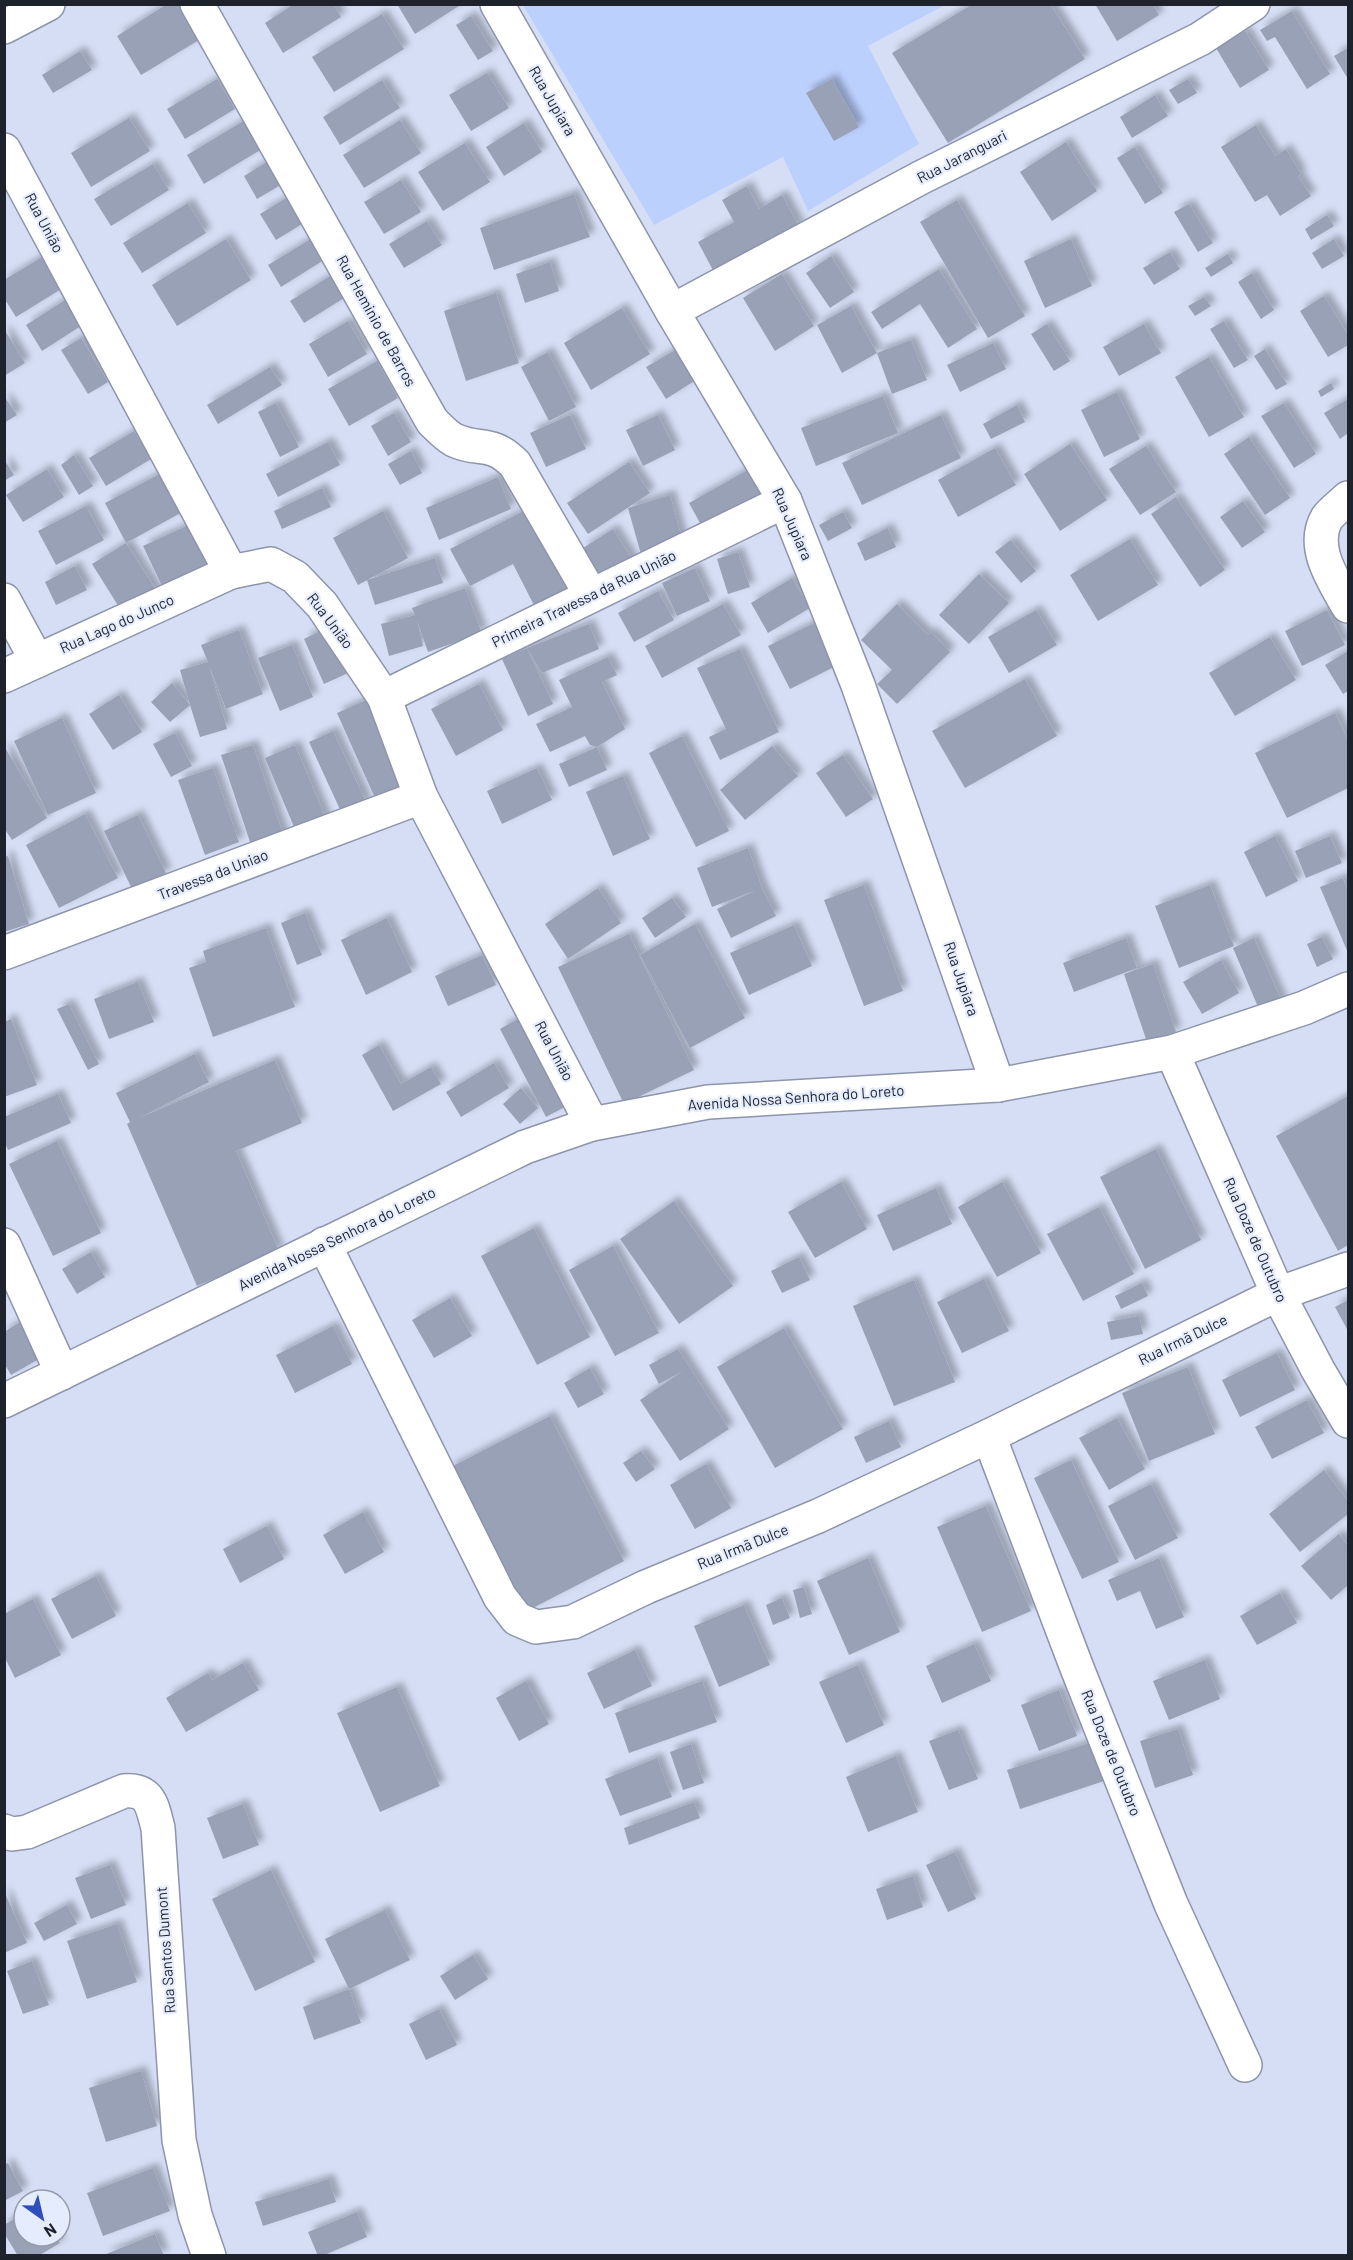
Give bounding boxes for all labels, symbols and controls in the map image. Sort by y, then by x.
street label: Rua Jupiara [526,62,580,139]
street label: Rua Jaranguari [914,126,1009,186]
street label: Rua União [22,189,68,256]
street label: Rua Heminio de Barros [333,252,420,389]
street label: Rua Jupiara [769,485,817,563]
street label: Primeira Travessa da Rua União [488,546,679,651]
street label: Rua União [304,589,358,652]
street label: Rua Lago do Junco [57,590,177,656]
street label: Travessa da Uniao [155,845,270,903]
street label: Rua Jupiara [941,939,983,1018]
street label: Rua União [532,1017,578,1084]
street label: Avenida Nossa Senhora do Loreto [687,1080,905,1114]
street label: Rua Doze de Outubro [1220,1174,1292,1305]
street label: Avenida Nossa Senhora do Loreto [235,1182,438,1294]
street label: Rua Irmã Dulce [1135,1310,1230,1368]
street label: Rua Irmã Dulce [694,1520,791,1573]
street label: Rua Doze de Outubro [1078,1687,1146,1818]
street label: Rua Santos Dumont [152,1886,178,2014]
north arrow [12,2188,72,2248]
text: N [41,2220,60,2242]

